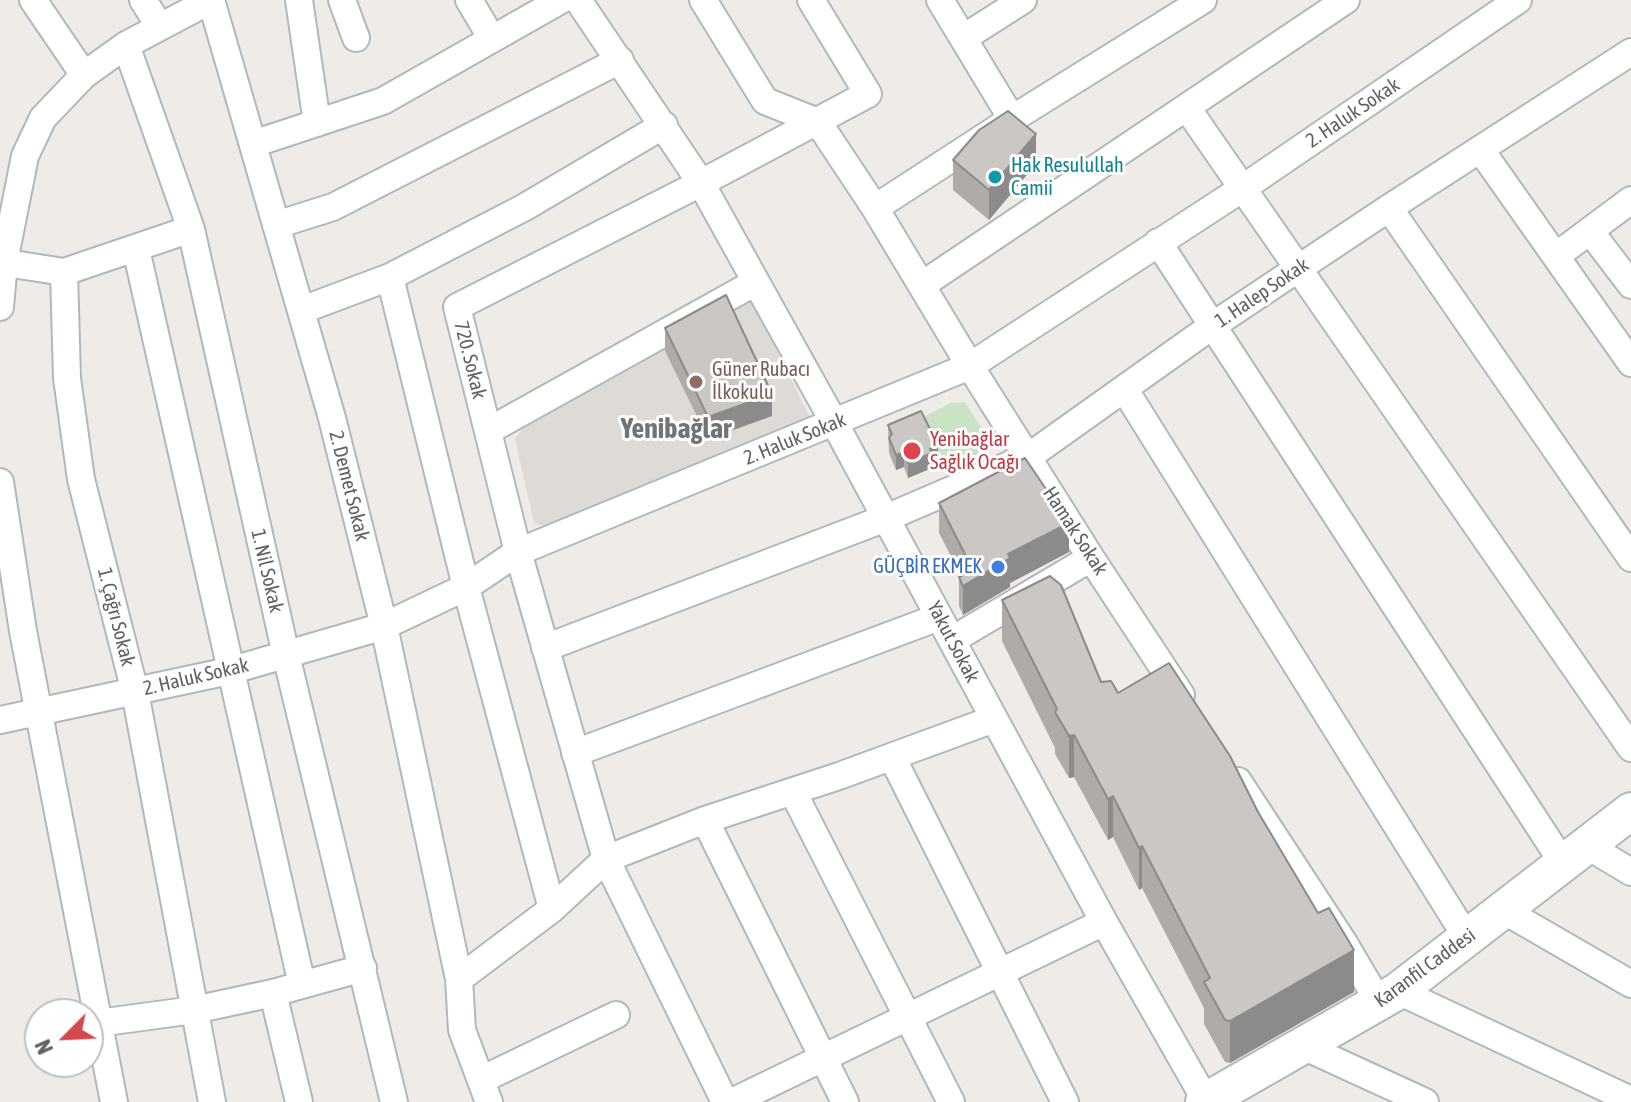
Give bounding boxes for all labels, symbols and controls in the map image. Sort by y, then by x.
street label: 2. Haluk Sokak [1302,73,1404,153]
place label: Hak Resulullah Camii [1011,154,1124,201]
marker: Hak Resulullah Camii [986,168,1004,186]
street label: 1. Halep Sokak [1211,253,1313,333]
street label: 720. Sokak [449,319,491,401]
place label: Güner Rubacı İlkokulu [712,358,810,405]
marker: Güner Rubacı İlkokulu [687,373,705,391]
street label: 2. Haluk Sokak [741,408,849,470]
district label: Yenibağlar [621,412,731,446]
street label: 2. Demet Sokak [324,428,374,544]
place label: Yenibağlar Sağlık Ocağı [930,428,1019,475]
marker: Yenibağlar Sağlık Ocağı [901,440,923,462]
street label: Hamak Sokak [1037,482,1113,580]
street label: 1. Nil Sokak [246,527,288,615]
place label: GÜÇBİR EKMEK [873,555,982,579]
marker: GÜÇBİR EKMEK [989,558,1007,576]
street label: 1. Çağrı Sokak [92,565,140,669]
street label: Yakut Sokak [922,597,984,687]
street label: 2. Haluk Sokak [141,653,251,701]
street label: Karanfil Caddesi [1370,923,1480,1013]
north arrow [24,998,104,1078]
text: N [29,1036,58,1058]

